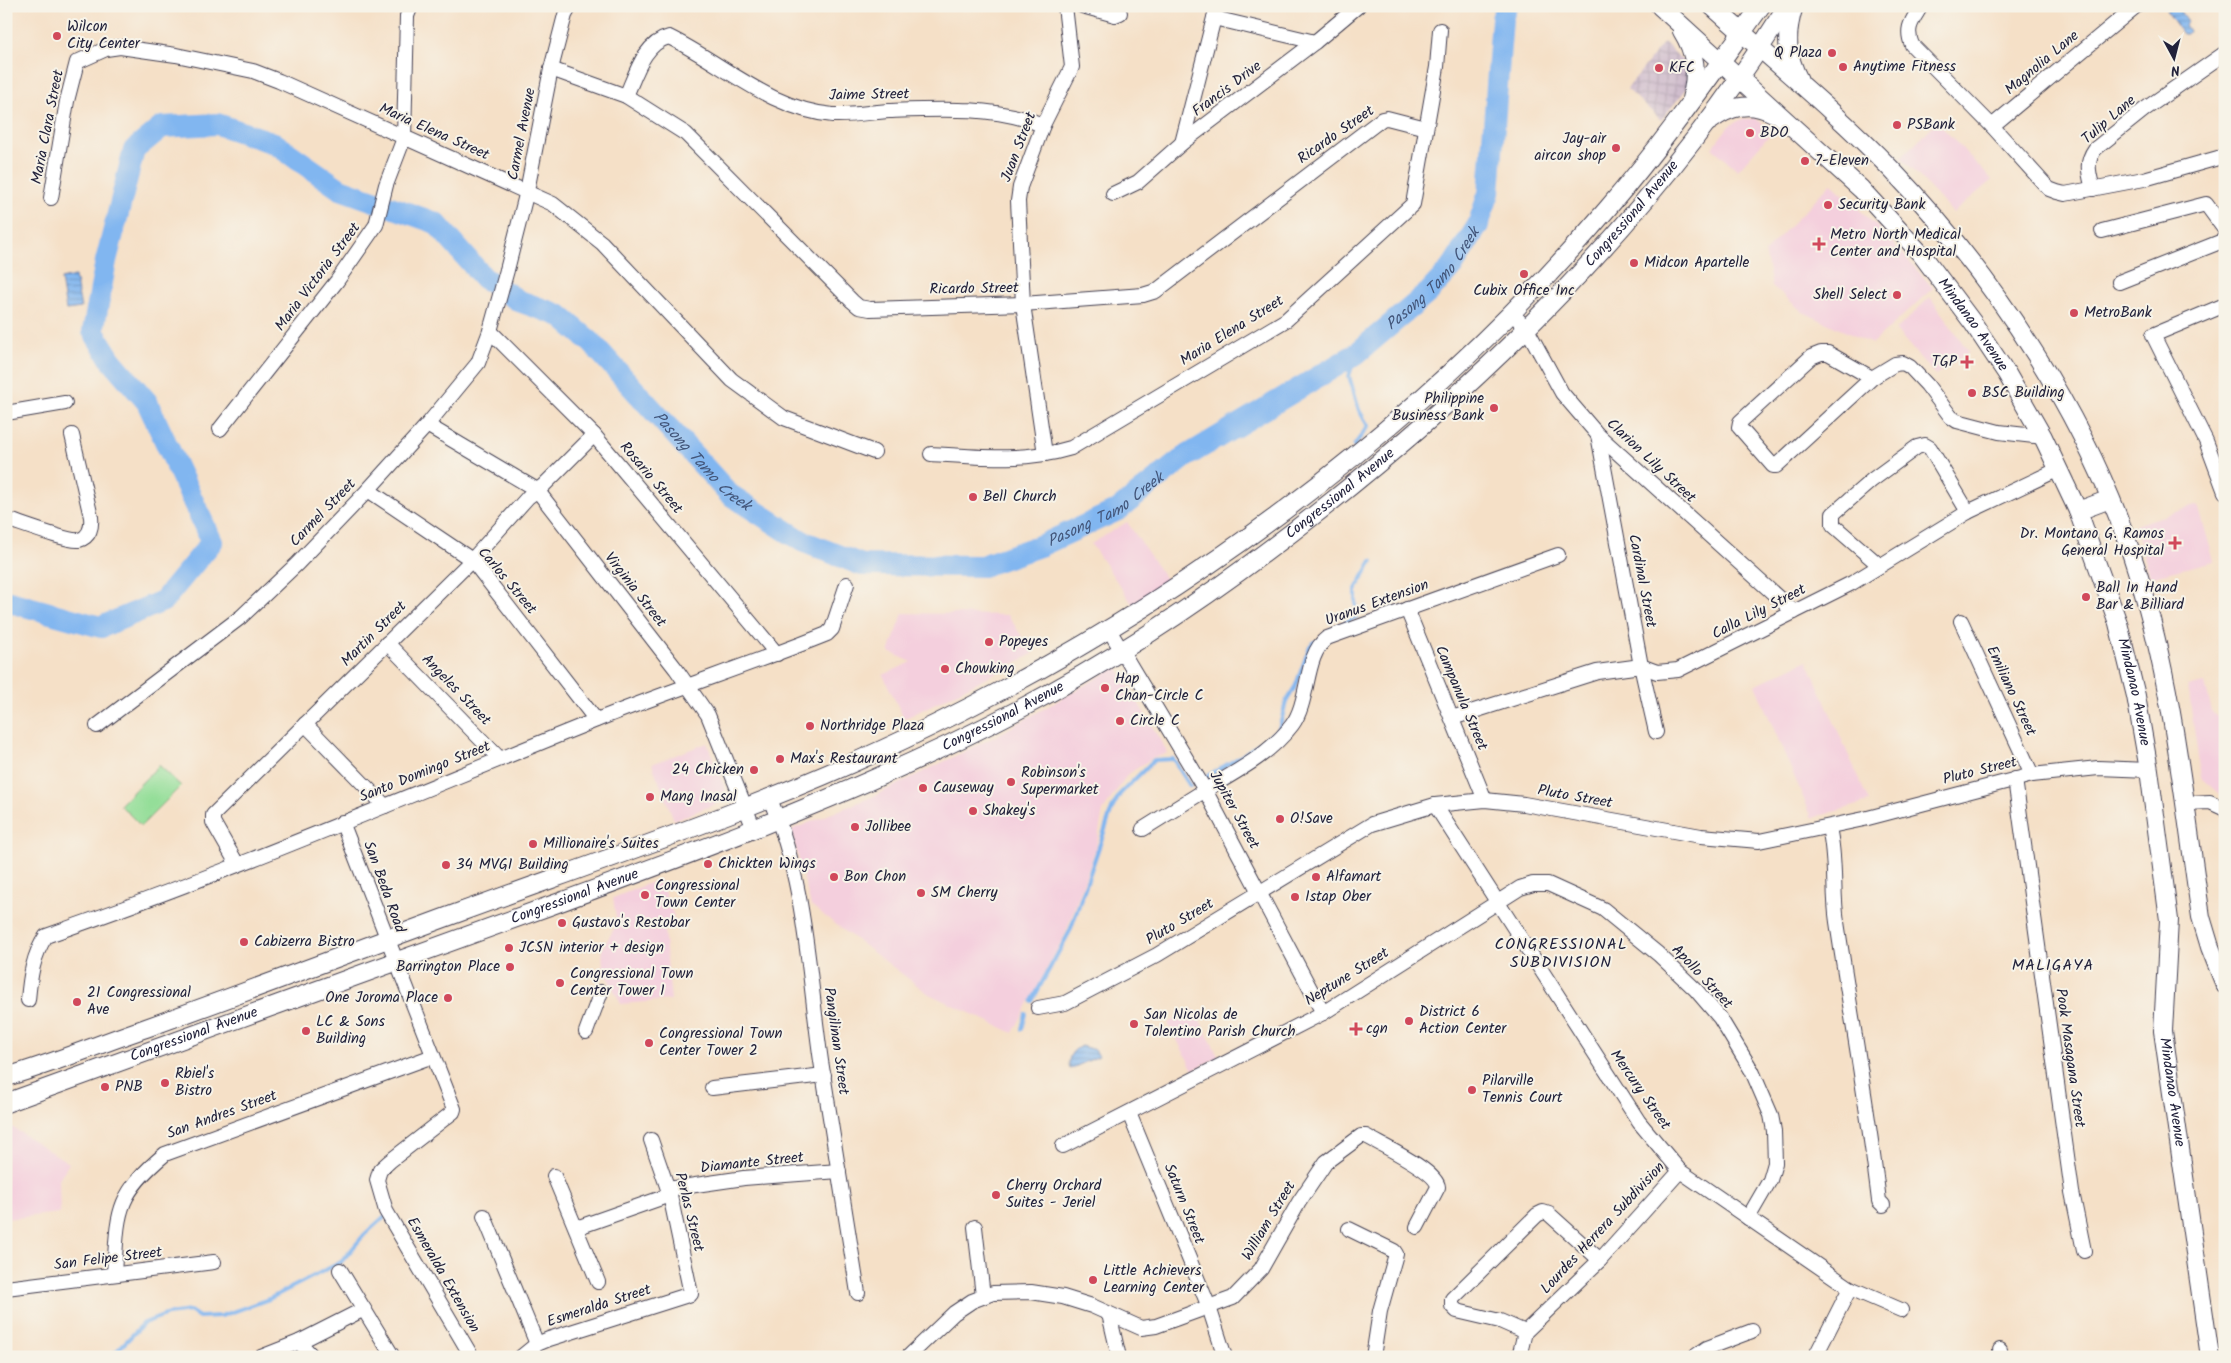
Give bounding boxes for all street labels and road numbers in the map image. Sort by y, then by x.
street label: Magnolia Lane [1999,24,2085,101]
street label: Francis Drive [1187,55,1267,123]
street label: Maria Clara Street [25,67,71,186]
street label: Jaime Street [829,82,910,108]
street label: Carmel Avenue [501,86,543,182]
street label: Tulip Lane [2076,89,2142,151]
street label: Maria Elena Street [375,97,493,167]
street label: Ricardo Street [1293,99,1380,170]
street label: Juan Street [995,108,1043,186]
street label: Congressional Avenue [1579,155,1685,273]
street label: Maria Victoria Street [269,217,367,336]
street label: Mindanao Avenue [1931,273,2014,377]
street label: Ricardo Street [929,276,1019,302]
street label: Maria Elena Street [1175,289,1289,373]
street label: Clarion Lily Street [1601,413,1702,509]
street label: Rosario Street [613,436,689,520]
street label: Congressional Avenue [1280,442,1400,545]
street label: Carmel Street [284,473,362,553]
street label: Cardinal Street [1621,532,1663,630]
street label: Carlos Street [471,542,543,620]
street label: Virginia Street [598,547,672,633]
street label: Uranus Extension [1322,573,1432,633]
street label: Calla Lily Street [1708,578,1810,646]
street label: Martin Street [335,595,413,673]
street label: Mindanao Avenue [2110,635,2157,748]
street label: Campanula Street [1428,642,1494,754]
street label: Emiliano Street [1980,642,2043,740]
street label: Angeles Street [415,649,497,732]
street label: Congressional Avenue [938,675,1069,758]
street label: Santo Domingo Street [356,735,494,809]
street label: Pluto Street [1940,750,2020,792]
street label: Jupiter Street [1203,766,1266,854]
street label: Pluto Street [1536,779,1615,815]
street label: San Beda Road [356,838,412,937]
street label: Congressional Avenue [507,862,642,931]
street label: Pluto Street [1141,892,1219,952]
street label: Apollo Street [1666,939,1739,1015]
street label: Neptune Street [1300,941,1394,1013]
street label: Pangilinan Street [817,986,855,1096]
street label: Pook Masagana Street [2048,987,2092,1129]
street label: Congressional Avenue [127,1000,262,1069]
street label: Mindanao Avenue [2152,1036,2192,1149]
street label: Mercury Street [1603,1045,1677,1135]
street label: San Andres Street [163,1084,281,1146]
street label: Diamante Street [699,1146,805,1180]
street label: Lourdes Herrera Subdivision [1535,1156,1671,1300]
street label: Saturn Street [1157,1160,1211,1248]
street label: Perlas Street [668,1170,710,1254]
street label: William Street [1236,1176,1302,1265]
street label: Esmeralda Extension [400,1212,486,1338]
street label: San Felipe Street [53,1240,164,1278]
street label: Esmeralda Street [544,1278,654,1334]

